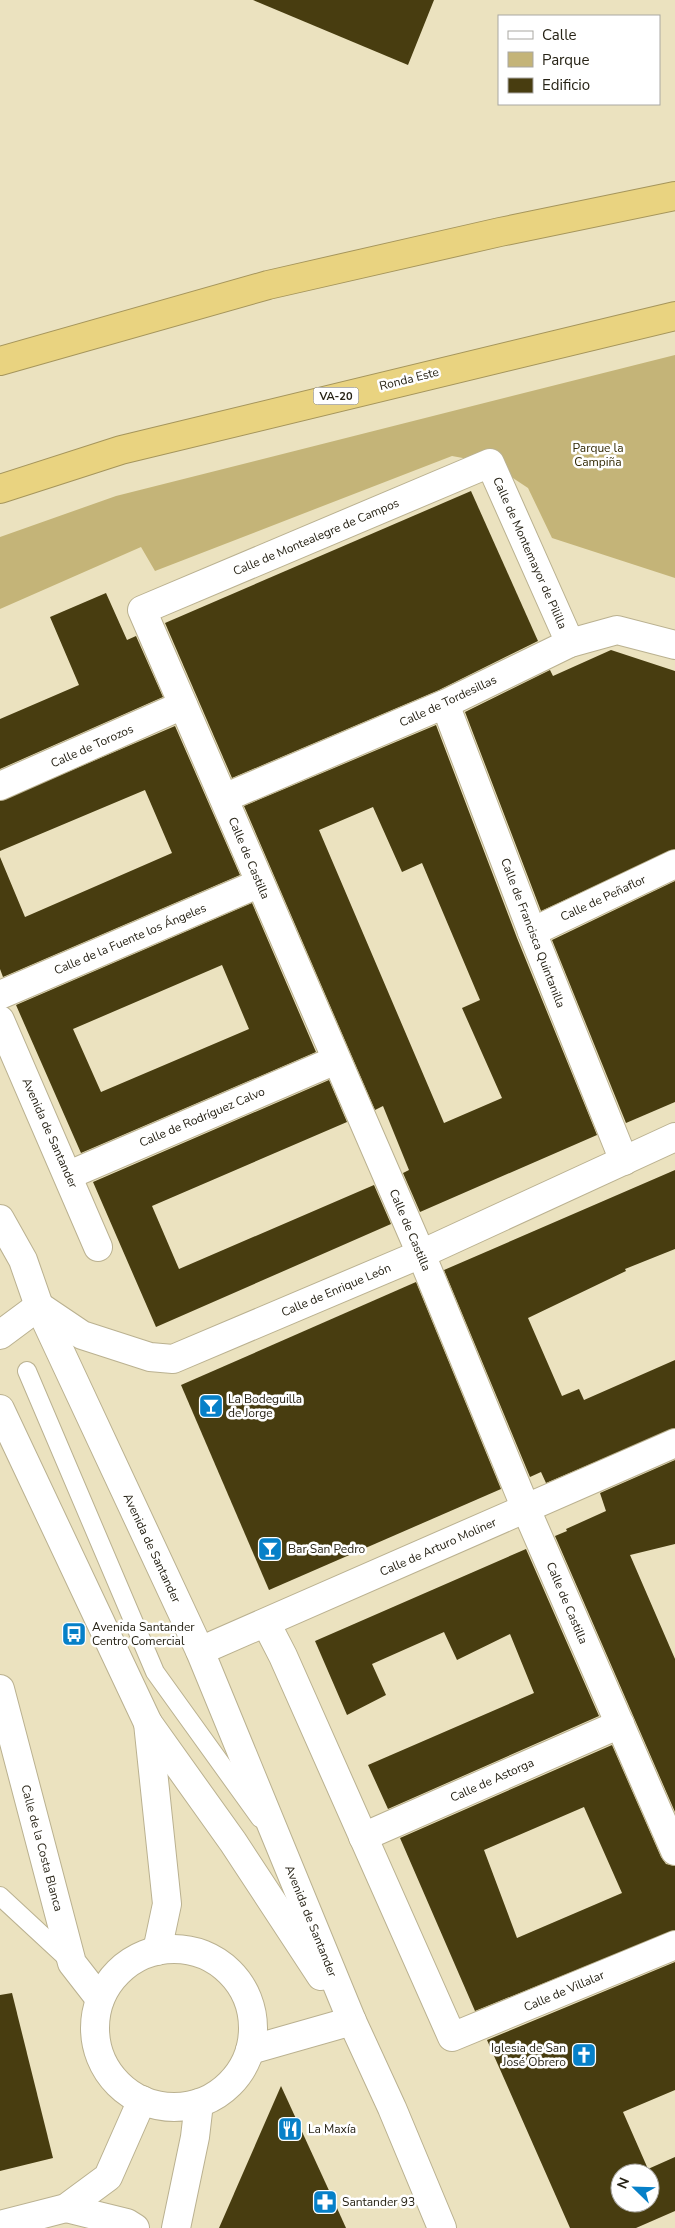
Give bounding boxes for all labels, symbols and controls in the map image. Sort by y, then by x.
legend [498,15,660,105]
text: Calle [542,25,577,45]
text: Parque [542,50,590,70]
text: Edificio [542,75,590,95]
street label: Ronda Este [377,364,441,394]
road number: VA-20 [314,388,358,404]
park label: Parque la Campiña [573,440,624,470]
street label: Calle de Montemayor de Pililla [489,474,571,632]
street label: Calle de Montealegre de Campos [231,495,402,579]
street label: Calle de Tordesillas [397,671,499,731]
street label: Calle de Torozos [48,721,136,771]
street label: Calle de Castilla [225,815,273,901]
street label: Calle de Francisca Quintanilla [497,856,569,1010]
street label: Calle de Peñaflor [558,871,649,925]
street label: Calle de la Fuente los Ángeles [51,900,209,978]
street label: Avenida de Santander [18,1075,82,1191]
street label: Calle de Rodríguez Calvo [137,1083,268,1151]
street label: Calle de Castilla [386,1187,434,1273]
street label: Calle de Enrique León [279,1260,393,1320]
place label: La Bodeguilla de Jorge [228,1391,302,1421]
bar icon: La Bodeguilla de Jorge [198,1393,224,1419]
street label: Avenida de Santander [120,1491,185,1606]
street label: Calle de Arturo Moliner [377,1514,500,1580]
bar icon: Bar San Pedro [257,1536,283,1562]
place label: Bar San Pedro [288,1541,365,1557]
street label: Calle de Castilla [543,1560,591,1646]
place label: Avenida Santander Centro Comercial [92,1619,195,1649]
bus stop icon: Avenida Santander Centro Comercial [61,1621,87,1647]
street label: Calle de Astorga [448,1754,536,1806]
street label: Calle de la Costa Blanca [17,1783,67,1913]
street label: Avenida de Santander [281,1863,341,1980]
street label: Calle de Villalar [521,1967,607,2015]
place label: Iglesia de San José Obrero [491,2040,566,2070]
church icon: Iglesia de San José Obrero [571,2042,597,2068]
restaurant icon: La Maxía [277,2116,303,2142]
place label: La Maxía [308,2121,356,2137]
north arrow [610,2163,660,2213]
text: N [613,2175,634,2192]
pharmacy icon: Santander 93 [312,2189,338,2215]
place label: Santander 93 [342,2194,415,2210]

